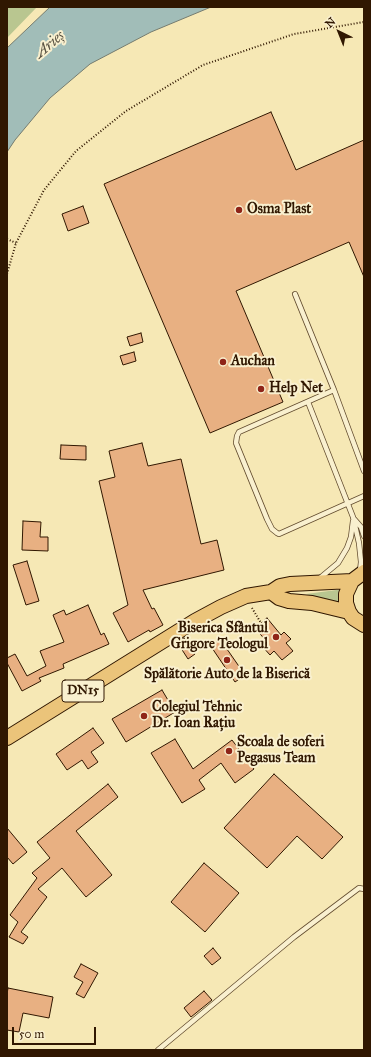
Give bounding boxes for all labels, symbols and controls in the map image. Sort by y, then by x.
north arrow [319,12,359,52]
text: N [323,15,338,31]
water label: Arieș [31,27,69,63]
place label: Osma Plast [247,202,311,218]
marker: Osma Plast [234,205,244,215]
place label: Auchan [231,354,275,370]
marker: Auchan [218,357,228,367]
place label: Help Net [269,381,323,397]
marker: Help Net [256,384,266,394]
place label: Biserica Sfântul Grigore Teologul [171,621,268,654]
marker: Biserica Sfântul Grigore Teologul [271,632,281,642]
marker: Spălătorie Auto de la Biserică [222,655,232,665]
place label: Spălătorie Auto de la Biserică [144,667,310,683]
road number: DN15 [62,680,104,702]
place label: Colegiul Tehnic Dr. Ioan Rațiu [152,700,242,732]
marker: Colegiul Tehnic Dr. Ioan Rațiu [139,711,149,721]
place label: Scoala de soferi Pegasus Team [237,735,324,768]
marker: Scoala de soferi Pegasus Team [224,746,234,756]
scale bar [14,1019,98,1045]
text: 50 m [19,1027,44,1041]

